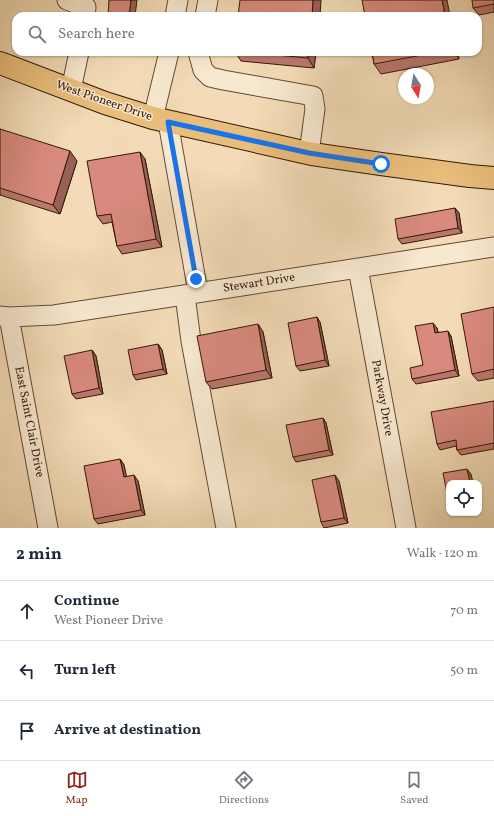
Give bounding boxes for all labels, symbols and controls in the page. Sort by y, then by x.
search box [12,12,482,56]
icon: search [26,23,48,45]
text: Search here [58,24,135,45]
north arrow [398,68,434,104]
street label: West Pioneer Drive [54,77,155,125]
route start [372,155,390,173]
street label: Stewart Drive [222,269,296,297]
route end [187,270,205,288]
street label: Parkway Drive [367,359,397,438]
street label: East Saint Clair Drive [10,365,48,479]
map controls [446,480,482,516]
button: locate [446,480,482,516]
text: 2 min [16,543,62,566]
text: Walk · 120 m [407,545,478,563]
text: Continue [54,591,119,612]
icon: ahead [16,600,38,622]
text: 70 m [450,602,478,620]
text: West Pioneer Drive [54,612,163,630]
icon: left [16,660,38,682]
text: Turn left [54,660,116,681]
text: 50 m [450,662,478,680]
icon: arrive [16,720,38,742]
text: Arrive at destination [54,720,201,741]
tab: Map [66,769,88,808]
tab: Directions [219,769,269,808]
tab: Saved [400,769,428,808]

